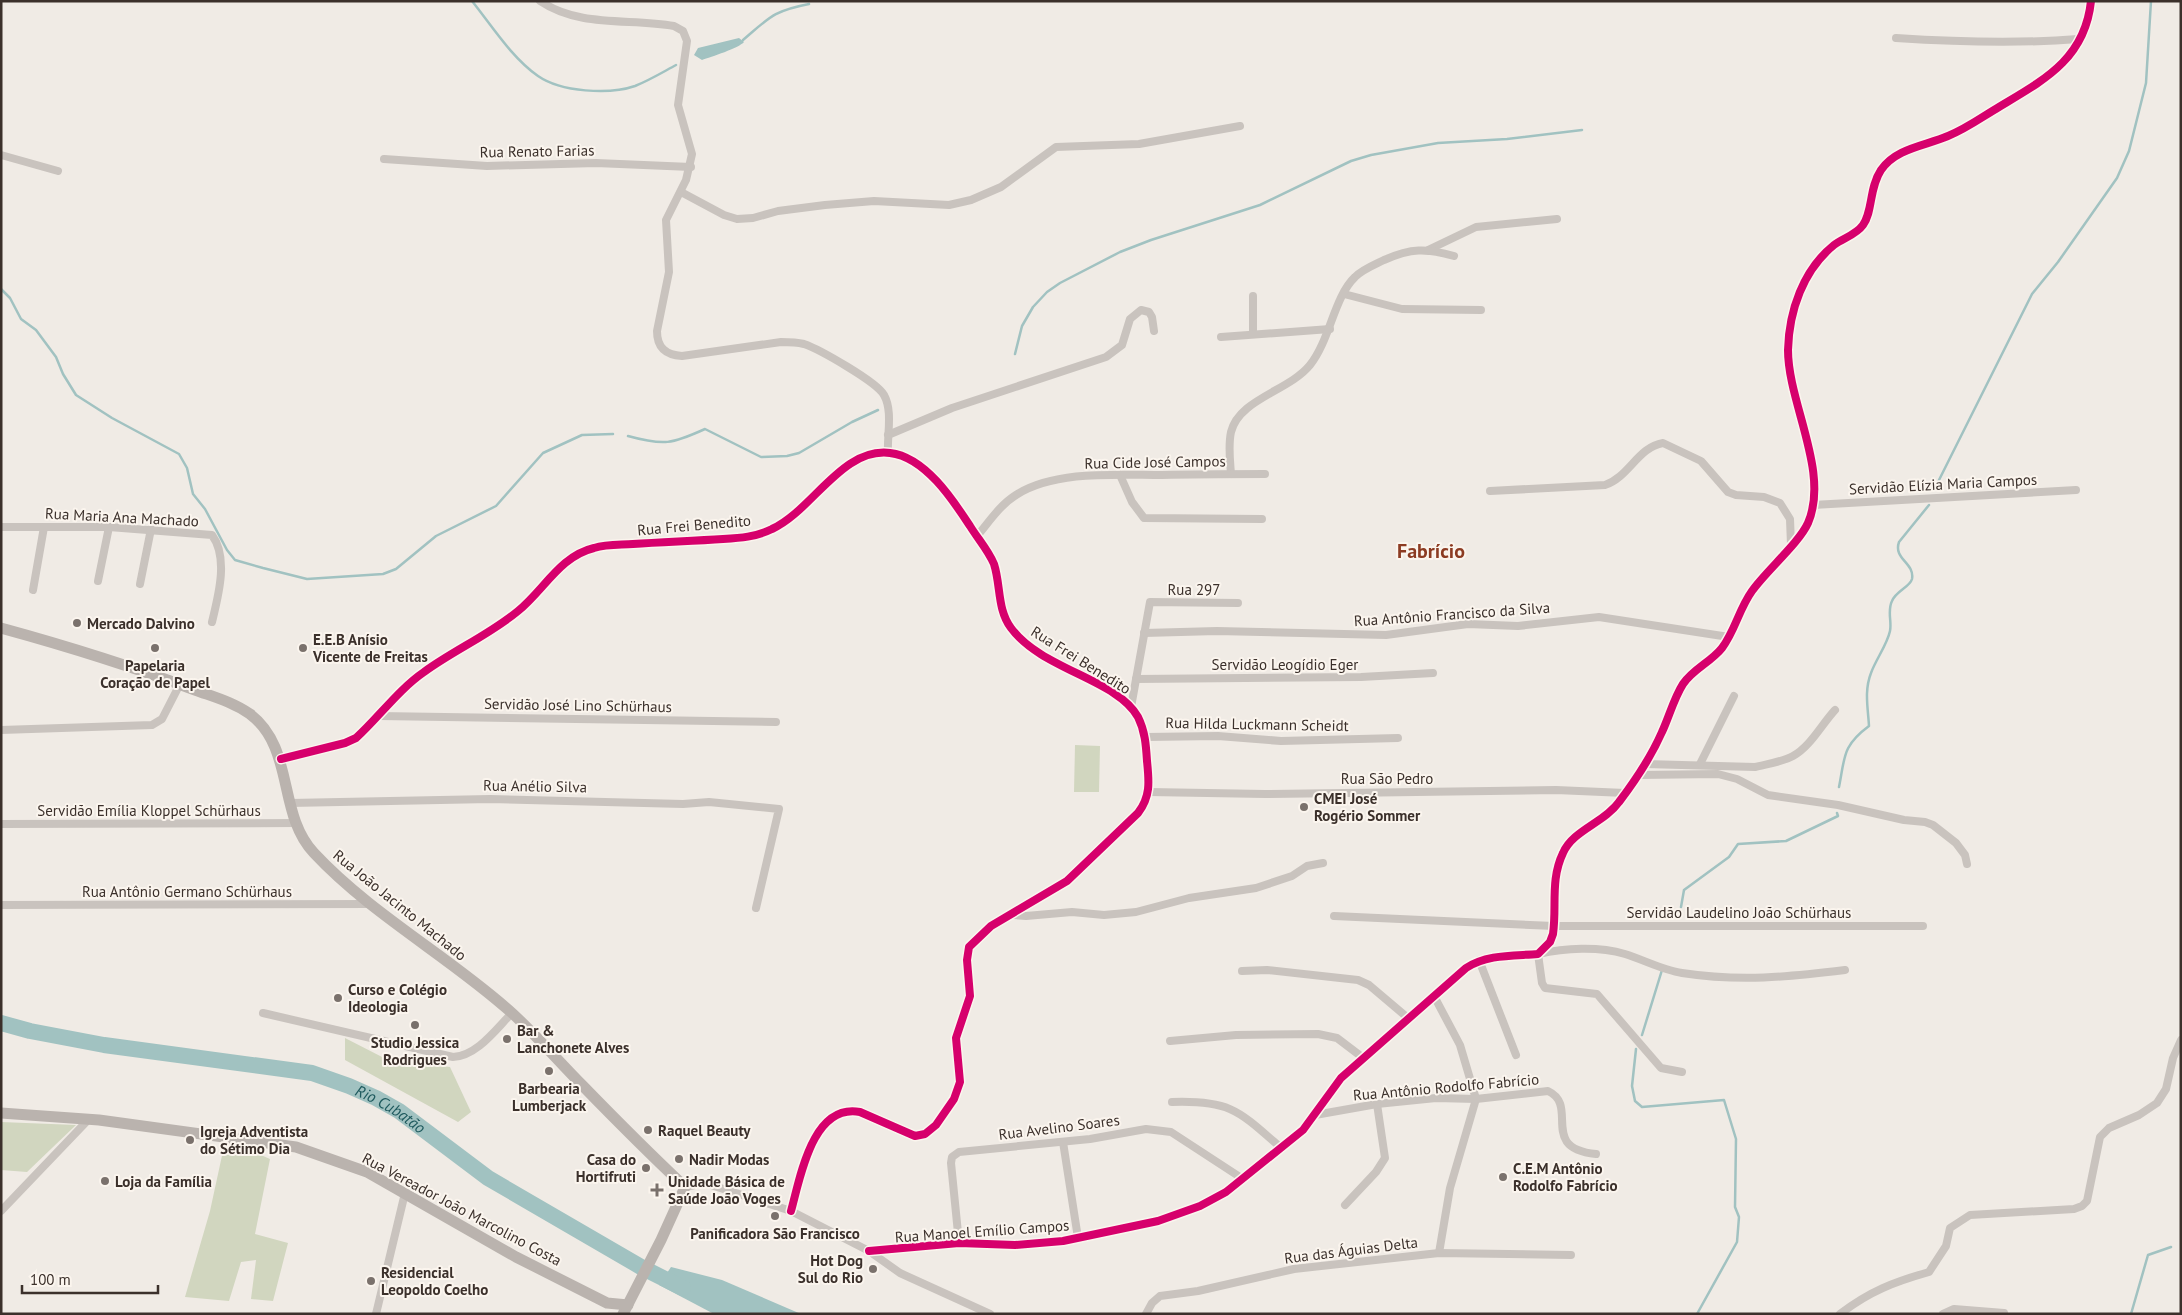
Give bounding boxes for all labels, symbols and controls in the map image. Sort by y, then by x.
street label: Rua Renato Farias [479,140,595,162]
street label: Rua Cide José Campos [1084,451,1226,473]
street label: Servidão Elízia Maria Campos [1848,470,2038,498]
street label: Rua Maria Ana Machado [45,503,199,531]
street label: Rua Frei Benedito [636,511,752,539]
district label: Fabrício [1397,538,1465,564]
street label: Rua 297 [1168,580,1220,599]
street label: Rua Antônio Francisco da Silva [1353,598,1551,630]
place label: Mercado Dalvino [87,614,195,633]
marker: Mercado Dalvino [71,617,83,629]
street label: Rua Frei Benedito [1028,622,1134,698]
place label: E.E.B Anísio Vicente de Freitas [312,630,428,666]
marker: Papelaria Coração de Papel [149,642,161,654]
marker: E.E.B Anísio Vicente de Freitas [297,642,309,654]
street label: Servidão Leogídio Eger [1212,655,1358,674]
place label: Papelaria Coração de Papel [100,656,210,692]
street label: Servidão José Lino Schürhaus [484,694,672,716]
street label: Rua Hilda Luckmann Scheidt [1165,713,1349,735]
street label: Rua São Pedro [1341,769,1433,788]
street label: Rua Anélio Silva [483,776,587,796]
place label: CMEI José Rogério Sommer [1314,789,1421,825]
street label: Servidão Emília Kloppel Schürhaus [37,801,261,820]
marker: CMEI José Rogério Sommer [1298,801,1310,813]
street label: Rua João Jacinto Machado [330,845,470,965]
street label: Rua Antônio Germano Schürhaus [82,882,292,901]
street label: Servidão Laudelino João Schürhaus [1627,903,1851,922]
place label: Curso e Colégio Ideologia [348,980,447,1016]
marker: Curso e Colégio Ideologia [332,992,344,1004]
marker: Studio Jessica Rodrigues [409,1019,421,1031]
place label: Bar & Lanchonete Alves [517,1021,629,1057]
place label: Studio Jessica Rodrigues [371,1033,459,1069]
marker: Bar & Lanchonete Alves [501,1033,513,1045]
marker: Barbearia Lumberjack [543,1065,555,1077]
street label: Rua Antônio Rodolfo Fabrício [1352,1069,1540,1105]
place label: Barbearia Lumberjack [512,1079,587,1115]
water label: Rio Cubatão [352,1080,430,1138]
street label: Rua Avelino Soares [997,1110,1121,1144]
place label: Raquel Beauty [658,1121,751,1140]
place label: Igreja Adventista do Sétimo Dia [200,1122,308,1158]
marker: Raquel Beauty [642,1124,654,1136]
marker: Igreja Adventista do Sétimo Dia [184,1134,196,1146]
street label: Rua Vereador João Marcolino Costa [359,1148,565,1270]
place label: Casa do Hortifruti [576,1150,636,1186]
place label: Nadir Modas [689,1150,769,1169]
marker: Nadir Modas [673,1153,685,1165]
place label: C.E.M Antônio Rodolfo Fabrício [1513,1159,1618,1195]
marker: Casa do Hortifruti [640,1162,652,1174]
marker: C.E.M Antônio Rodolfo Fabrício [1497,1171,1509,1183]
place label: Loja da Família [115,1172,212,1191]
place label: Unidade Básica de Saúde João Voges [668,1172,785,1208]
marker: Loja da Família [99,1175,111,1187]
marker: Unidade Básica de Saúde João Voges [650,1183,664,1197]
marker: Panificadora São Francisco [769,1210,781,1222]
street label: Rua Manoel Emílio Campos [894,1215,1070,1247]
place label: Panificadora São Francisco [690,1224,860,1243]
street label: Rua das Águias Delta [1283,1232,1419,1268]
place label: Hot Dog Sul do Rio [798,1251,863,1287]
scale bar [22,1262,159,1294]
place label: Residencial Leopoldo Coelho [381,1263,488,1299]
marker: Hot Dog Sul do Rio [867,1263,879,1275]
text: 100 m [30,1270,71,1289]
marker: Residencial Leopoldo Coelho [365,1275,377,1287]

